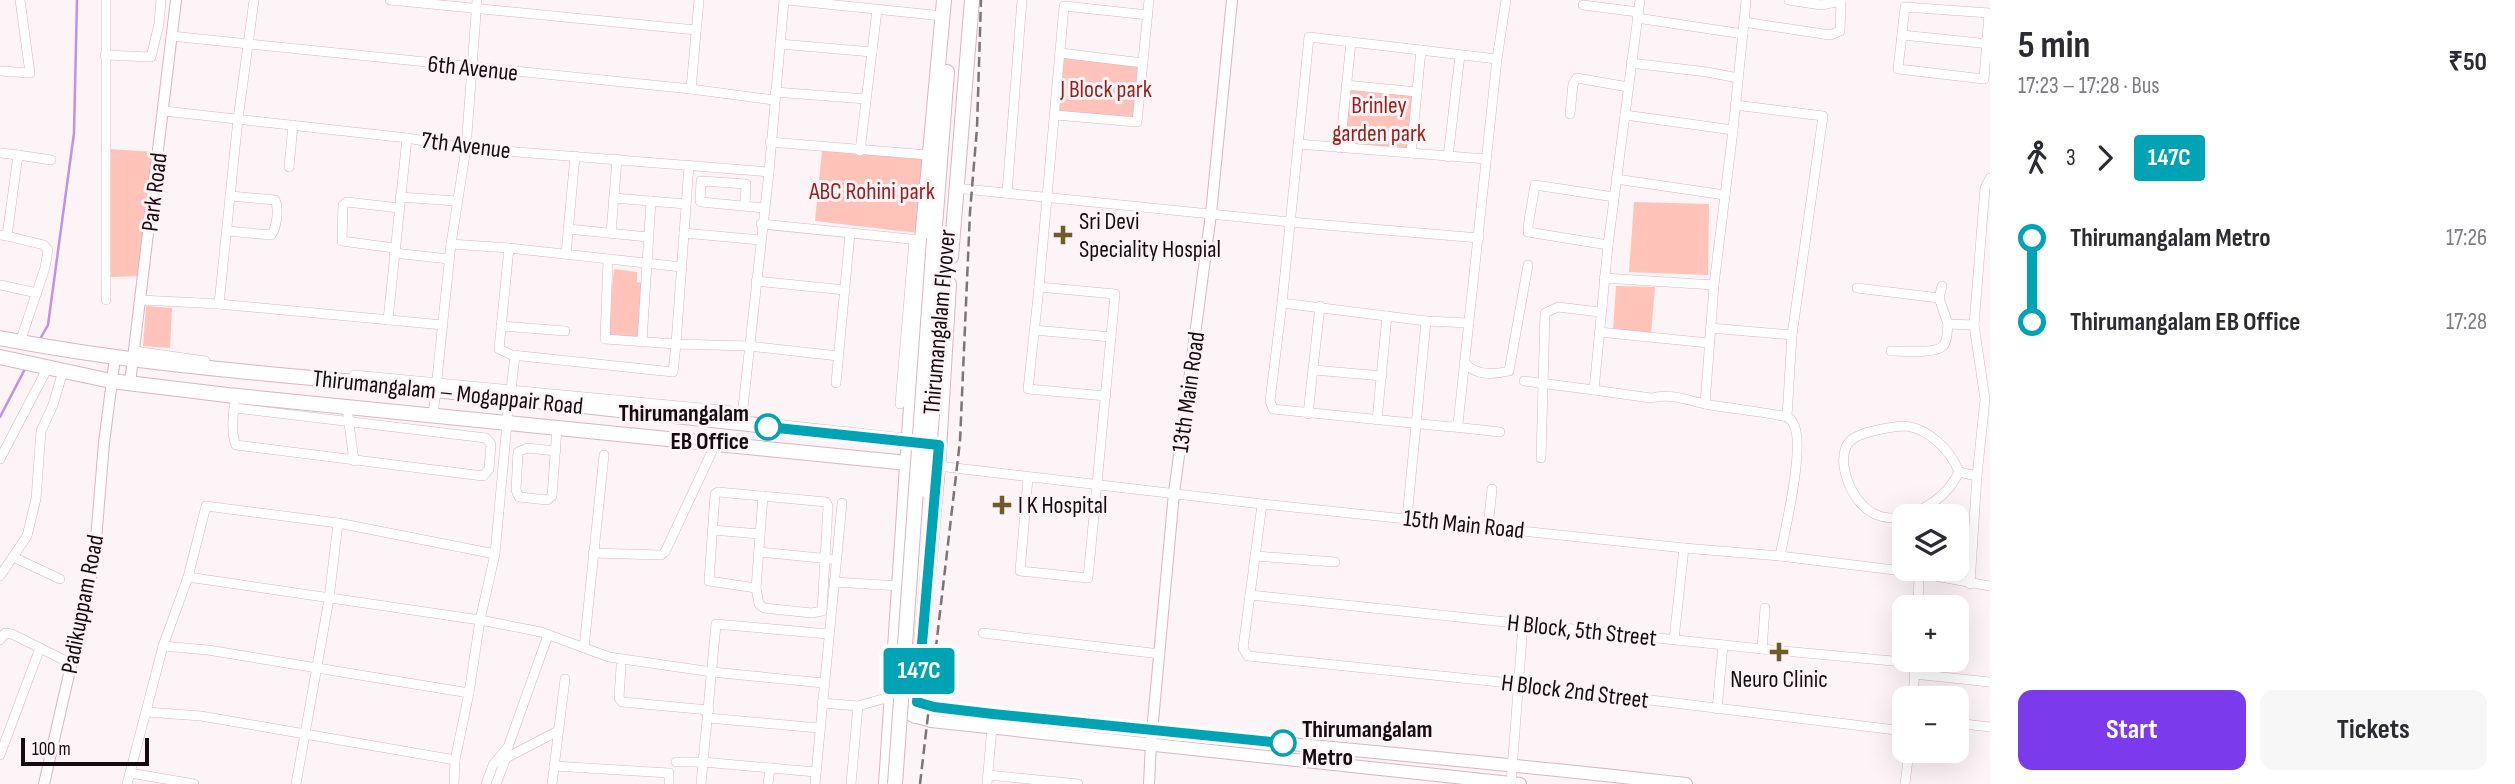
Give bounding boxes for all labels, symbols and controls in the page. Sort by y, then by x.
text: 5 min [2018,23,2090,68]
text: ₹50 [2448,47,2487,78]
street label: 6th Avenue [426,49,520,88]
text: 17:23 – 17:28 · Bus [2018,72,2160,100]
park label: J Block park [1059,75,1152,104]
park label: Brinley garden park [1332,91,1426,148]
street label: 7th Avenue [420,126,512,165]
icon: walk [2018,139,2056,177]
icon: forward [2086,139,2124,177]
text: 147C [2148,143,2191,172]
text: 3 [2066,144,2076,172]
street label: Park Road [135,151,174,233]
park label: ABC Rohini park [808,177,935,206]
place label: Sri Devi Speciality Hospial [1079,207,1221,264]
text: Thirumangalam Metro [2070,223,2271,254]
text: 17:26 [2446,224,2487,252]
marker: Sri Devi Speciality Hospial [1053,225,1073,245]
street label: Thirumangalam Flyover [917,228,962,416]
text: Thirumangalam EB Office [2070,307,2300,338]
text: 17:28 [2446,308,2487,336]
street label: 13th Main Road [1166,330,1211,454]
street label: Thirumangalam – Mogappair Road [311,364,585,421]
place label: Thirumangalam EB Office [619,399,749,456]
marker: Thirumangalam EB Office [755,414,781,440]
place label: I K Hospital [1018,491,1107,520]
marker: I K Hospital [992,495,1012,515]
street label: 15th Main Road [1402,504,1526,545]
map controls [1892,504,1969,763]
button: layers [1892,504,1969,581]
street label: Padikuppam Road [55,532,110,676]
button: + [1892,595,1969,672]
street label: H Block, 5th Street [1506,608,1658,653]
marker: Neuro Clinic [1769,642,1789,662]
line badge: 147C [870,648,968,694]
text: 147C [897,656,941,685]
place label: Neuro Clinic [1730,665,1828,694]
street label: H Block 2nd Street [1500,668,1650,715]
button: − [1892,686,1969,763]
button: Start [2018,690,2246,770]
button: Tickets [2260,690,2487,770]
place label: Thirumangalam Metro [1302,715,1432,772]
marker: Thirumangalam Metro [1270,730,1296,756]
scale bar [21,735,149,767]
text: 100 m [32,738,71,761]

